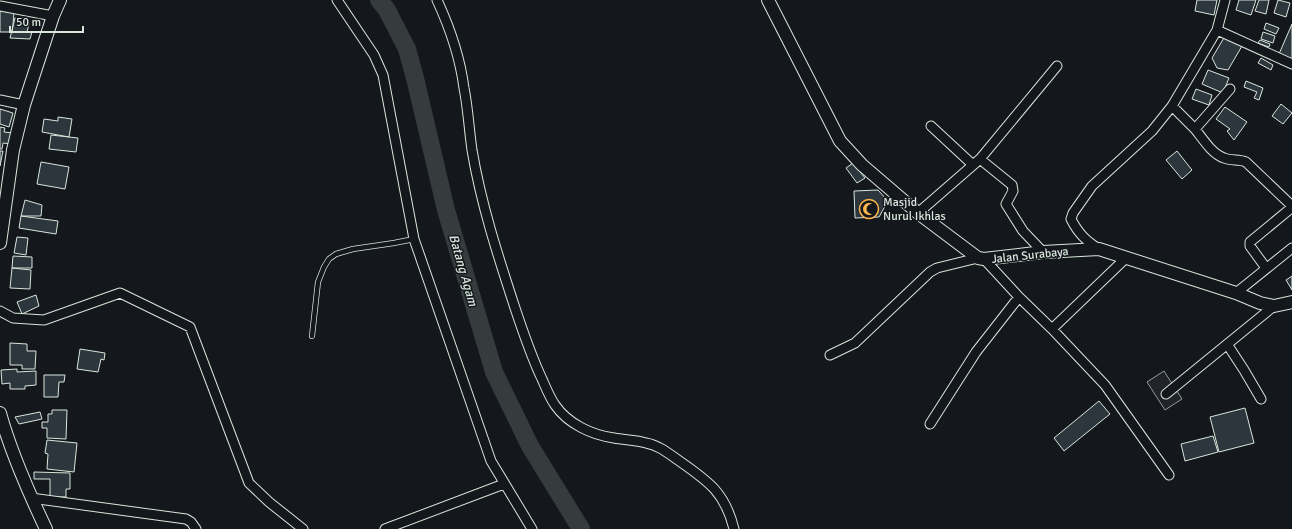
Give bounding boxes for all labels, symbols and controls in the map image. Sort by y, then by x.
scale bar [10,8,83,34]
text: 50 m [16,15,41,30]
place label: Masjid Nurul Ikhlas [883,195,946,224]
mosque icon: Masjid Nurul Ikhlas [858,198,880,220]
water label: Batang Agam [445,233,481,309]
street label: Jalan Surabaya [991,244,1069,267]

